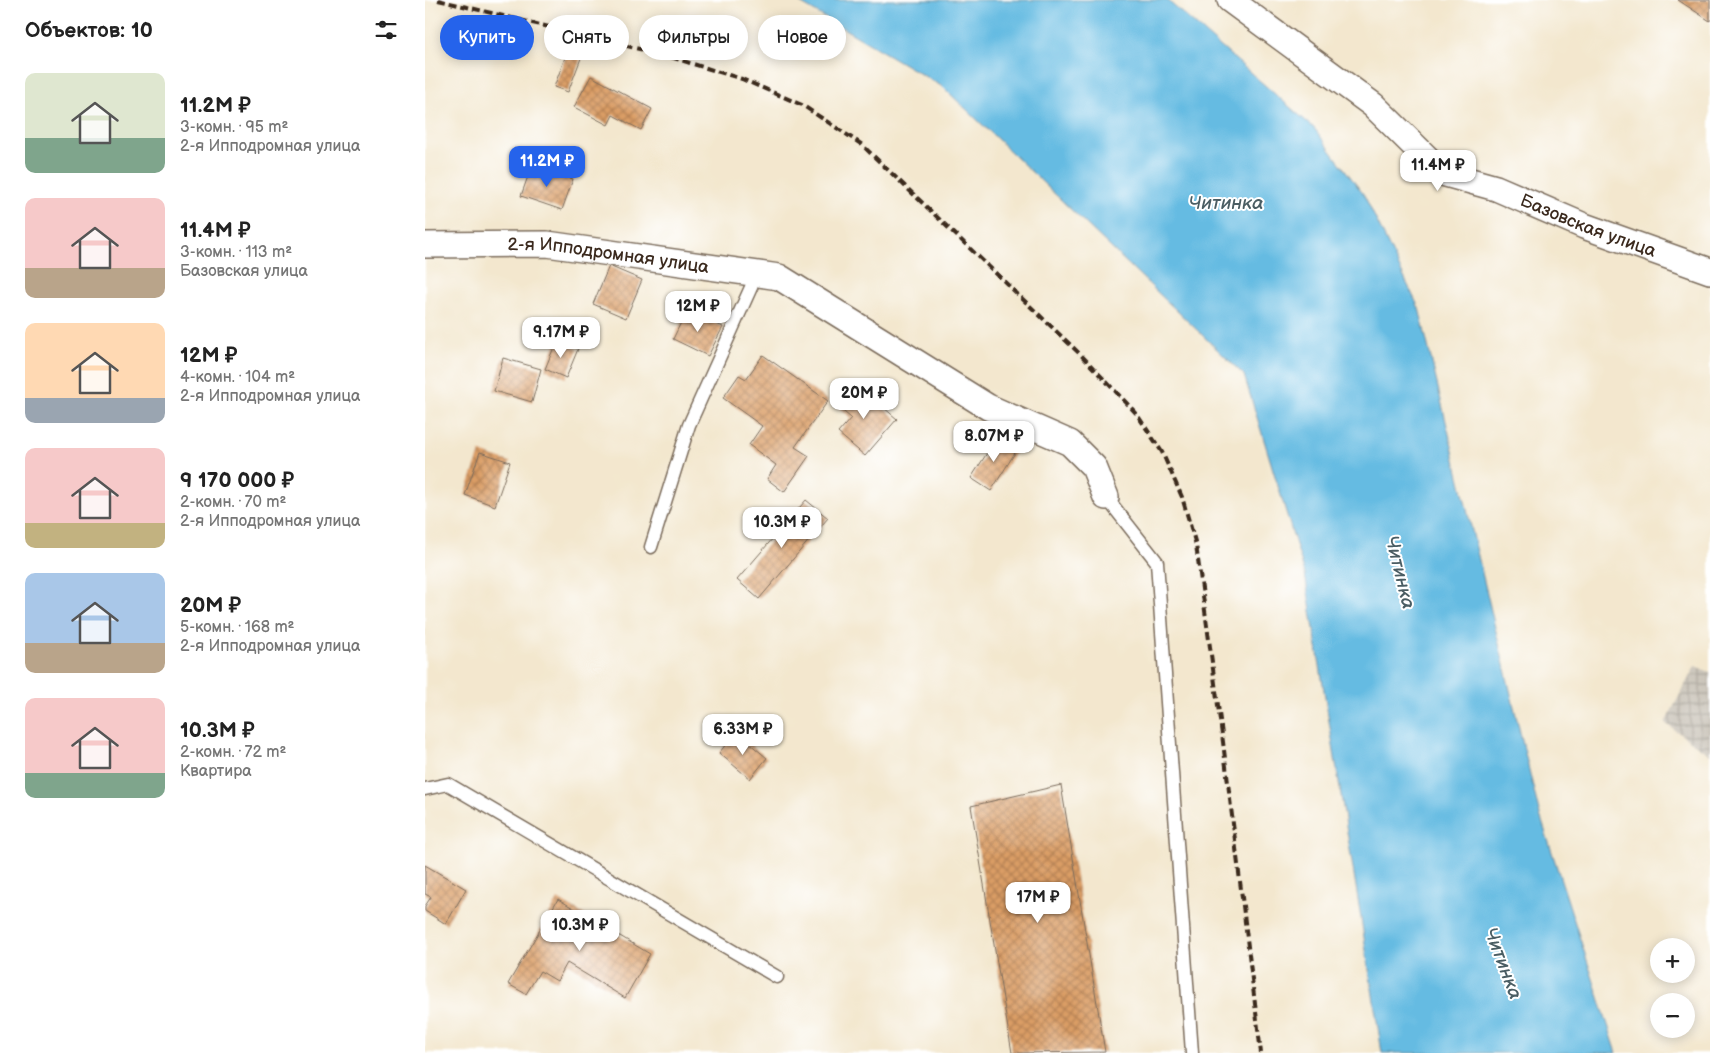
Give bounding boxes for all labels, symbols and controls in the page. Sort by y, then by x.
chip: Купить [440,15,534,60]
chip: Снять [544,15,629,60]
chip: Фильтры [639,15,748,60]
chip: Новое [758,15,846,60]
icon: filters [372,16,400,44]
text: Объектов: 10 [25,18,153,43]
icon: home [65,93,125,153]
text: 11.2M ₽ [180,93,251,118]
text: 3-комн. · 95 m² [180,118,288,137]
text: 2-я Ипподромная улица [180,137,360,156]
pin: 11.2M ₽ [501,146,593,188]
pin: 11.4M ₽ [1392,150,1484,192]
text: 11.2M ₽ [520,152,574,171]
text: 11.4M ₽ [1411,156,1465,175]
street label: Базовская улица [1517,190,1659,262]
water label: Читинка [1189,192,1263,215]
icon: home [65,218,125,278]
text: 11.4M ₽ [180,218,251,243]
street label: 2-я Ипподромная улица [507,234,711,278]
text: 3-комн. · 113 m² [180,243,292,262]
text: Базовская улица [180,262,308,281]
pin: 12M ₽ [663,290,733,333]
text: 12M ₽ [676,297,720,316]
pin: 9.17M ₽ [515,316,607,359]
text: 9.17M ₽ [533,323,589,342]
icon: home [65,343,125,403]
text: 12M ₽ [180,343,237,368]
text: 4-комн. · 104 m² [180,368,295,387]
pin: 20M ₽ [829,378,899,420]
text: 20M ₽ [841,384,887,403]
text: 2-я Ипподромная улица [180,387,360,406]
pin: 8.07M ₽ [948,420,1040,463]
text: 8.07M ₽ [964,427,1024,446]
icon: home [65,468,125,528]
text: 9 170 000 ₽ [180,468,294,493]
text: 2-комн. · 70 m² [180,493,286,512]
pin: 10.3M ₽ [736,506,828,549]
text: 2-я Ипподромная улица [180,512,360,531]
text: 10.3M ₽ [754,513,811,532]
water label: Читинка [1379,533,1420,611]
icon: home [65,593,125,653]
text: 20M ₽ [180,593,241,618]
text: 5-комн. · 168 m² [180,618,295,637]
text: 2-я Ипподромная улица [180,637,360,656]
pin: 6.33M ₽ [697,714,789,756]
icon: home [65,718,125,778]
text: 10.3M ₽ [180,718,255,743]
text: 6.33M ₽ [713,720,773,739]
text: 2-комн. · 72 m² [180,743,286,762]
text: Квартира [180,762,252,781]
pin: 17M ₽ [1003,882,1073,924]
text: 17M ₽ [1017,888,1060,907]
pin: 10.3M ₽ [534,910,626,952]
text: 10.3M ₽ [552,916,609,935]
water label: Читинка [1478,924,1527,1003]
map controls [1650,938,1695,1038]
button: + [1650,938,1695,983]
button: − [1650,993,1695,1038]

